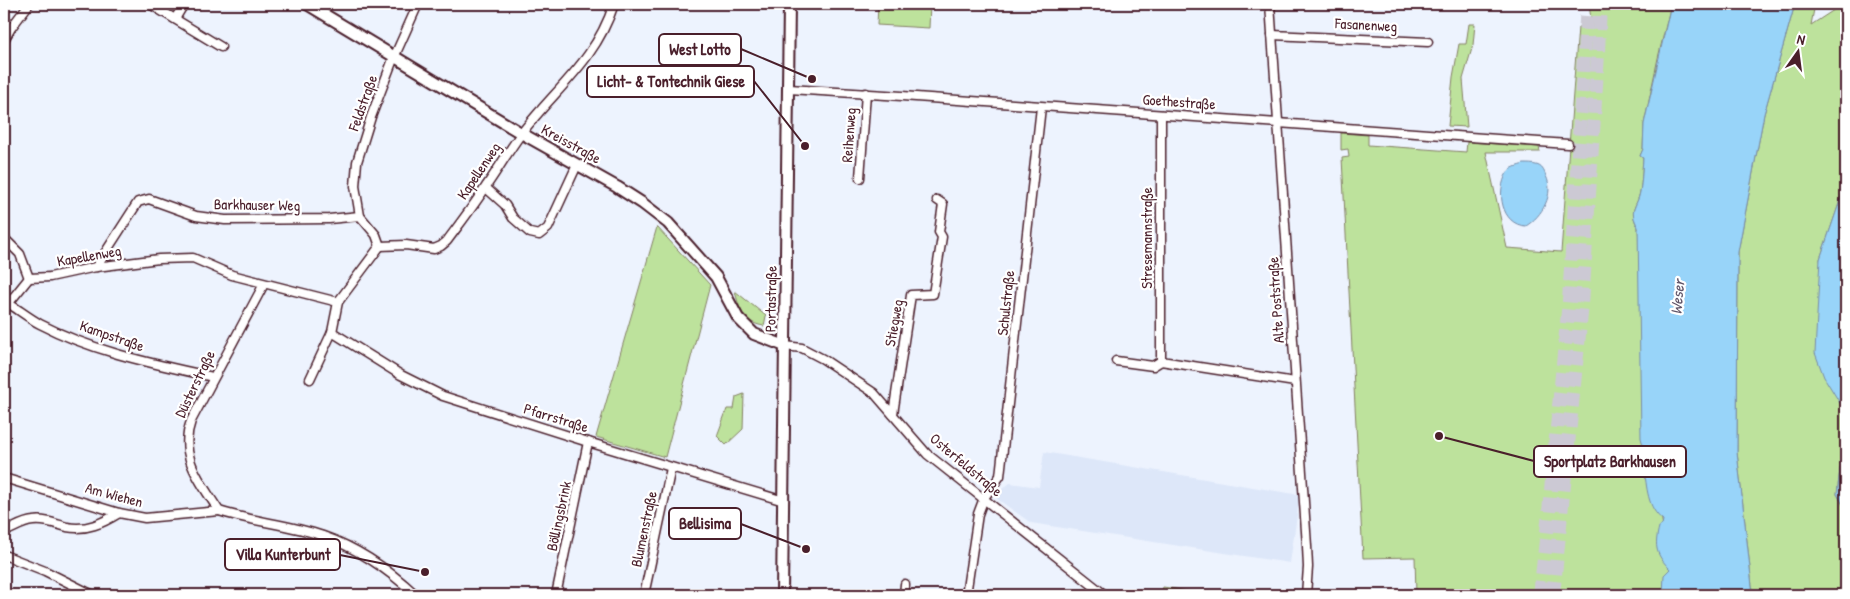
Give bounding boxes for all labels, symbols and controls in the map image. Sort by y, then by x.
street label: Fasanenweg [1333,12,1398,37]
north arrow [1772,28,1822,78]
text: N [1795,29,1808,49]
callout: West Lotto [659,34,741,65]
text: West Lotto [669,38,731,60]
callout: Licht- & Tontechnik Giese [587,66,754,97]
text: Licht- & Tontechnik Giese [597,70,745,92]
street label: Feldstraße [342,72,382,135]
street label: Goethestraße [1142,88,1216,115]
street label: Reihenweg [836,107,861,163]
street label: Kreisstraße [538,119,605,169]
street label: Kapellenweg [452,138,506,204]
street label: Stresemannstraße [1136,187,1157,289]
street label: Barkhauser Weg [214,193,301,216]
street label: Kapellenweg [55,239,123,271]
street label: Alte Poststraße [1262,256,1289,344]
street label: Portastraße [759,266,782,332]
street label: Schulstraße [992,269,1019,337]
water label: Weser [1665,277,1690,315]
street label: Stiegweg [879,297,908,348]
street label: Kampstraße [77,315,147,356]
street label: Düsterstraße [169,347,220,421]
street label: Pfarrstraße [521,398,591,437]
street label: Osterfeldstraße [926,428,1007,501]
callout: Sportplatz Barkhausen [1534,446,1686,477]
text: Sportplatz Barkhausen [1544,450,1676,473]
street label: Am Wiehen [83,477,145,512]
street label: Böllingsbrink [541,479,576,553]
street label: Blumenstraße [625,489,662,569]
callout: Bellisima [669,508,741,539]
text: Bellisima [679,512,732,534]
callout: Villa Kunterbunt [225,539,340,570]
text: Villa Kunterbunt [235,543,331,565]

